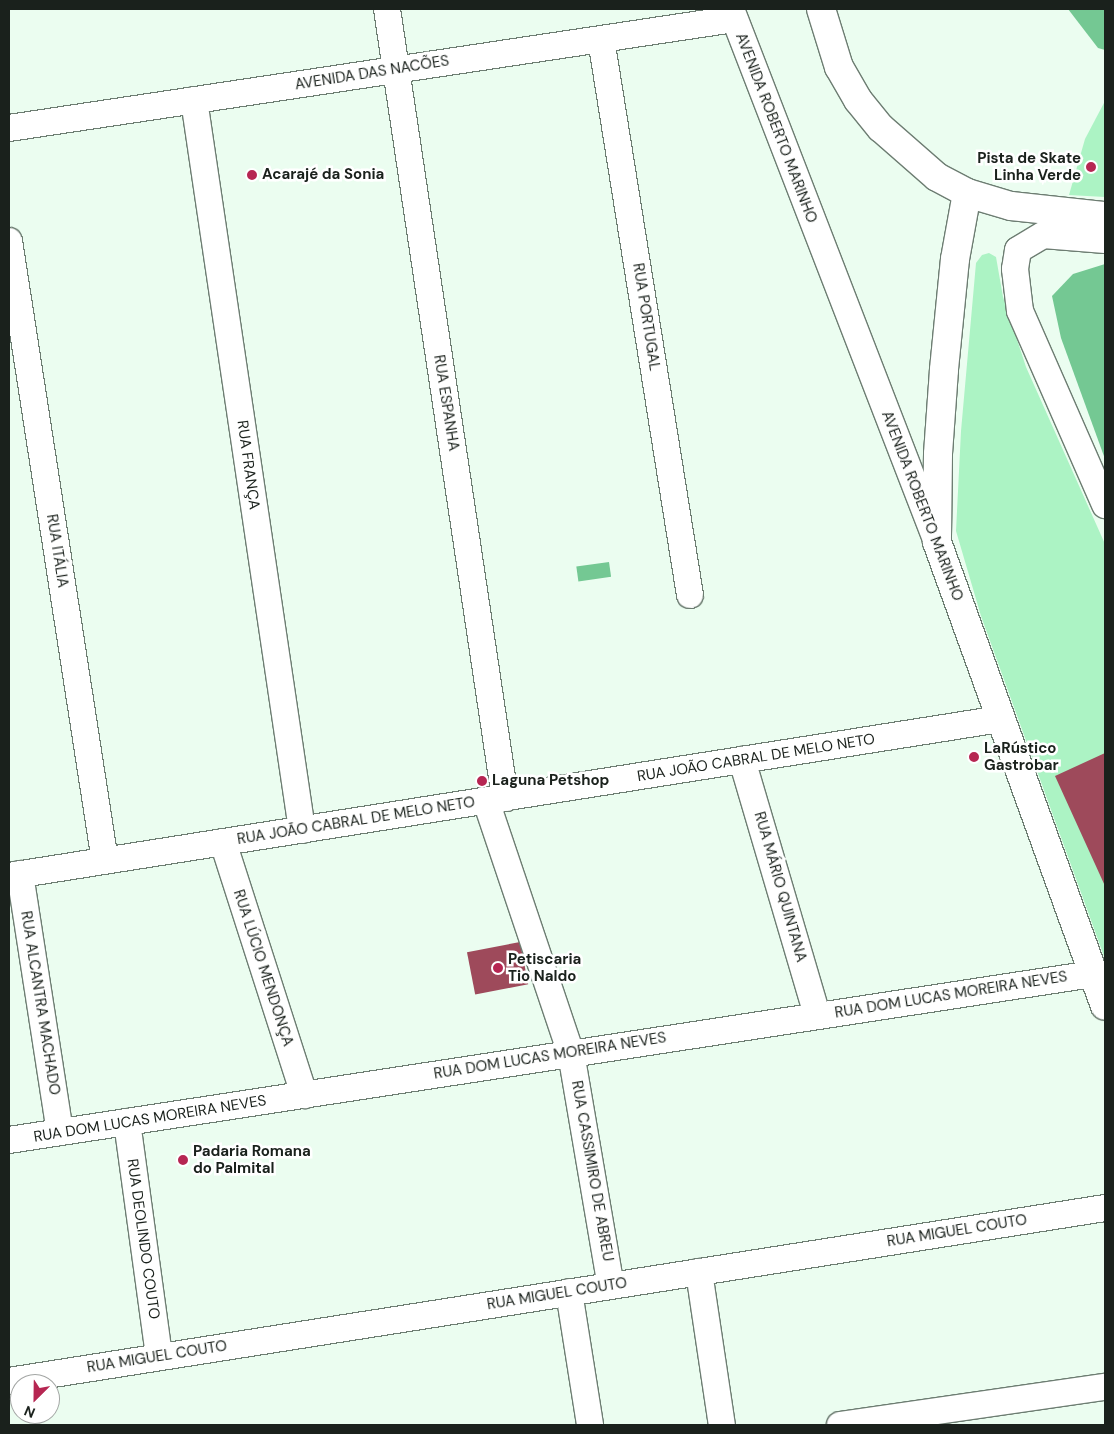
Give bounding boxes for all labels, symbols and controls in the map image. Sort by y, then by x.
street label: AVENIDA ROBERTO MARINHO [731,30,821,226]
street label: AVENIDA DAS NACÕES [294,52,450,94]
place label: Pista de Skate Linha Verde [977,149,1081,184]
marker: Pista de Skate Linha Verde [1085,161,1097,173]
place label: Acarajé da Sonia [262,166,384,184]
marker: Acarajé da Sonia [246,169,258,181]
street label: RUA PORTUGAL [629,262,663,372]
street label: RUA ESPANHA [430,354,462,452]
street label: AVENIDA ROBERTO MARINHO [877,408,967,604]
street label: RUA FRANÇA [233,419,263,511]
street label: RUA ITÁLIA [42,513,72,589]
street label: RUA JOÃO CABRAL DE MELO NETO [636,730,876,786]
place label: LaRústico Gastrobar [984,739,1059,774]
marker: LaRústico Gastrobar [968,751,980,763]
place label: Laguna Petshop [492,772,609,790]
marker: Laguna Petshop [476,775,488,787]
street label: RUA JOÃO CABRAL DE MELO NETO [236,793,476,849]
street label: RUA MÁRIO QUINTANA [750,810,810,964]
street label: RUA LÚCIO MENDONÇA [229,887,297,1049]
street label: RUA ALCANTRA MACHADO [17,910,63,1096]
place label: Petiscaria Tio Naldo [508,950,581,985]
marker: Petiscaria Tio Naldo [492,962,504,974]
street label: RUA DOM LUCAS MOREIRA NEVES [833,968,1069,1022]
street label: RUA DOM LUCAS MOREIRA NEVES [432,1029,668,1083]
street label: RUA CASSIMIRO DE ABREU [567,1079,617,1263]
street label: RUA DOM LUCAS MOREIRA NEVES [32,1092,268,1146]
place label: Padaria Romana do Palmital [193,1142,311,1177]
marker: Padaria Romana do Palmital [177,1154,189,1166]
street label: RUA DEOLINDO COUTO [123,1158,163,1320]
street label: RUA MIGUEL COUTO [886,1211,1028,1251]
street label: RUA MIGUEL COUTO [486,1274,628,1314]
street label: RUA MIGUEL COUTO [86,1337,228,1377]
north arrow [10,1374,60,1424]
text: N [21,1402,38,1422]

